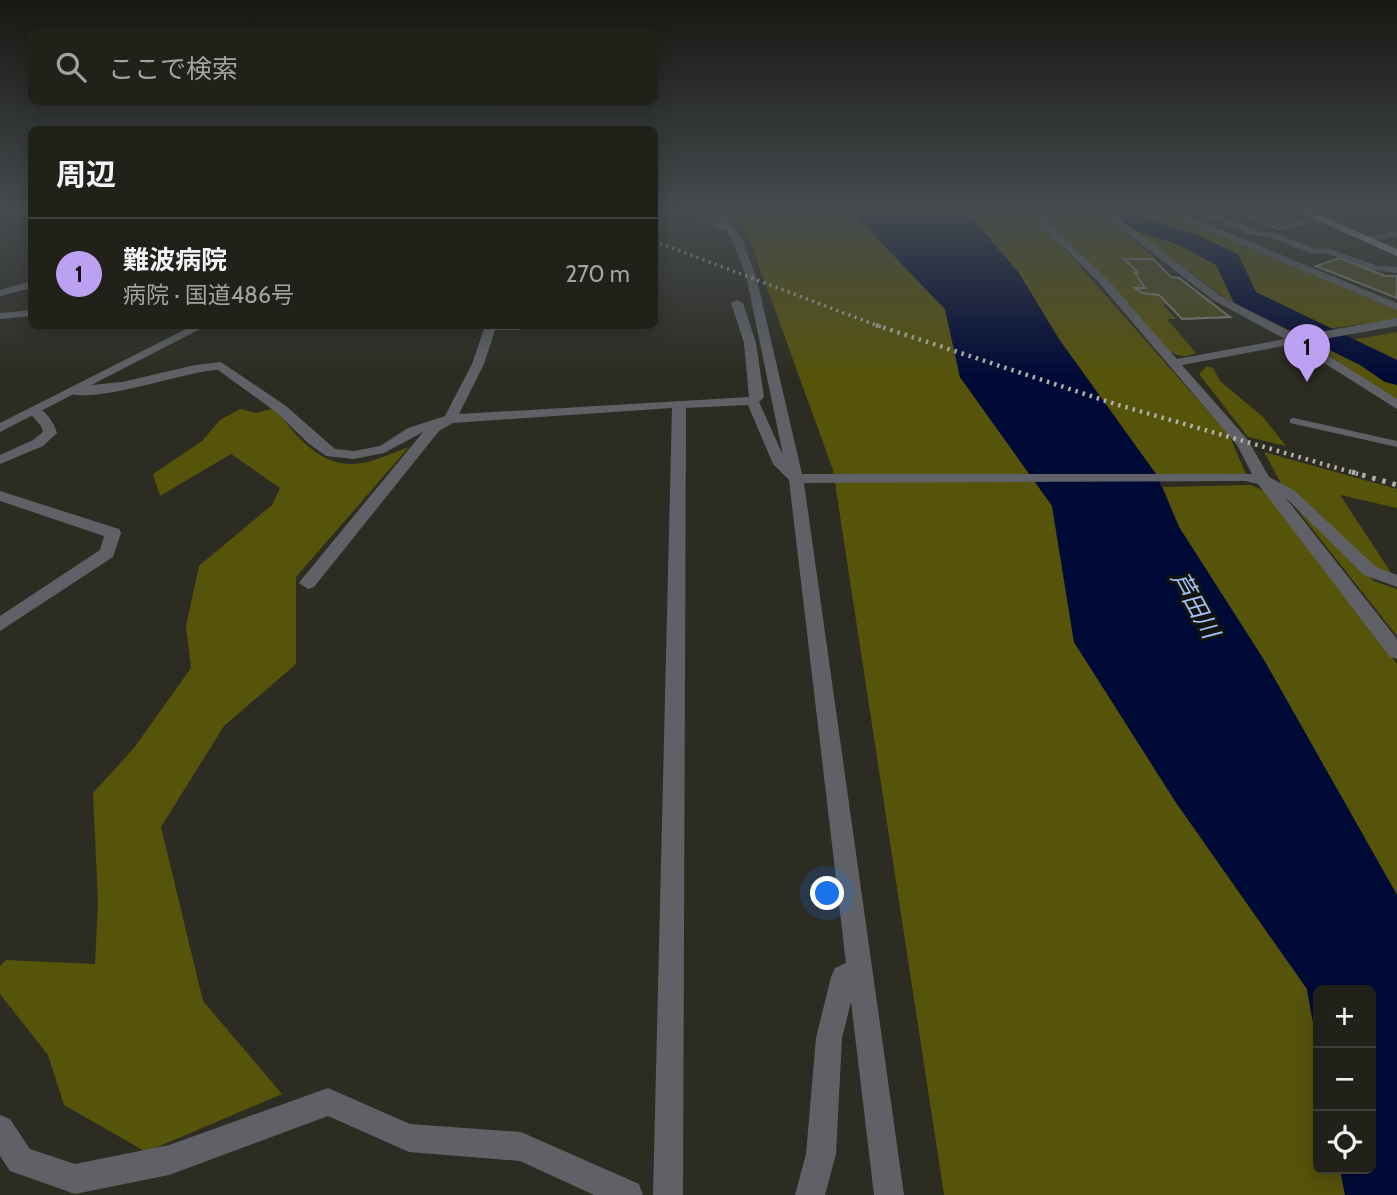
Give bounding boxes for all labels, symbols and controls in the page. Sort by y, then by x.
search box [28,28,658,105]
icon: search [52,48,90,86]
text: ここで検索 [108,53,238,85]
text: 周辺 [56,156,116,193]
text: 難波病院 [123,244,227,276]
text: 1 [75,260,83,288]
text: 270 m [565,260,630,288]
text: 病院 · 国道486号 [123,281,294,309]
pin: 1 [1284,324,1330,382]
water label: 芦田川 [1165,566,1227,646]
your location [810,876,844,910]
map controls [1313,985,1376,1174]
button: + [1313,985,1376,1048]
button: − [1313,1048,1376,1111]
button: locate [1313,1111,1376,1174]

